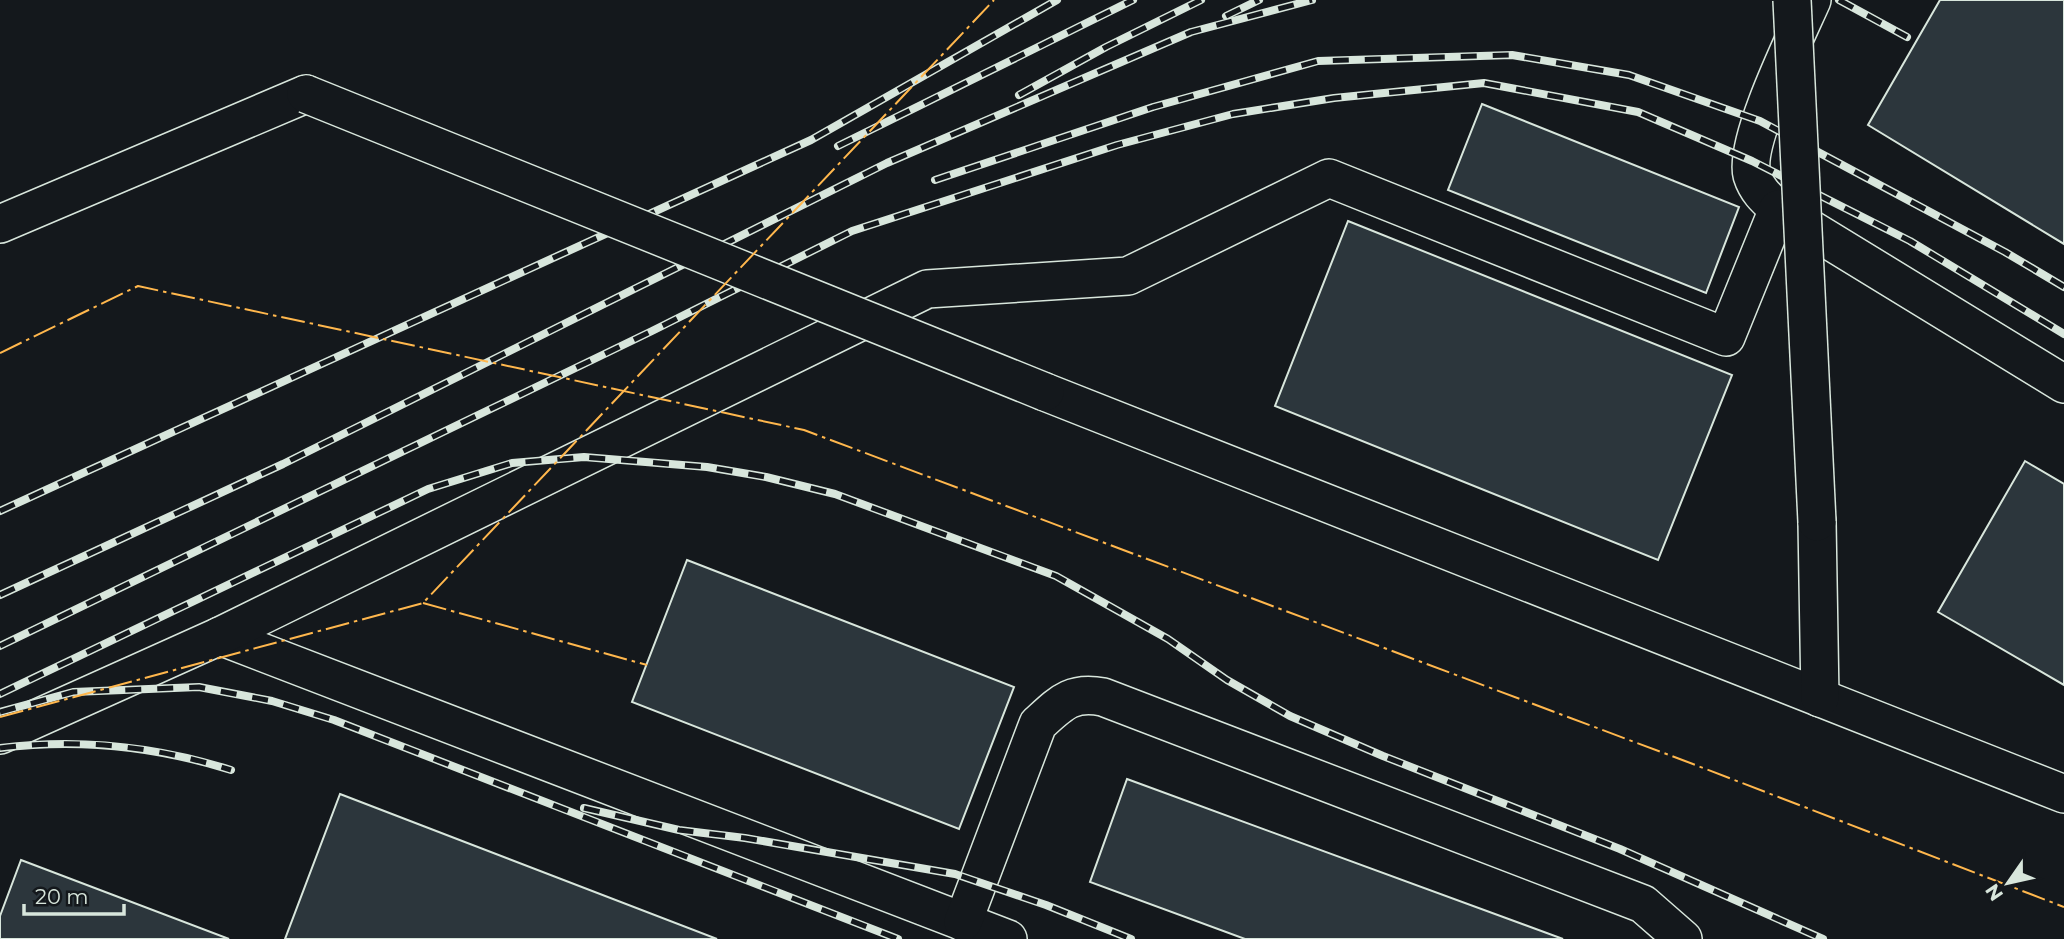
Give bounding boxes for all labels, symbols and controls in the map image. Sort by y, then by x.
north arrow [1973,848,2043,918]
scale bar [24,872,124,916]
text: N [1980,879,2008,905]
text: 20 m [35,884,89,909]

